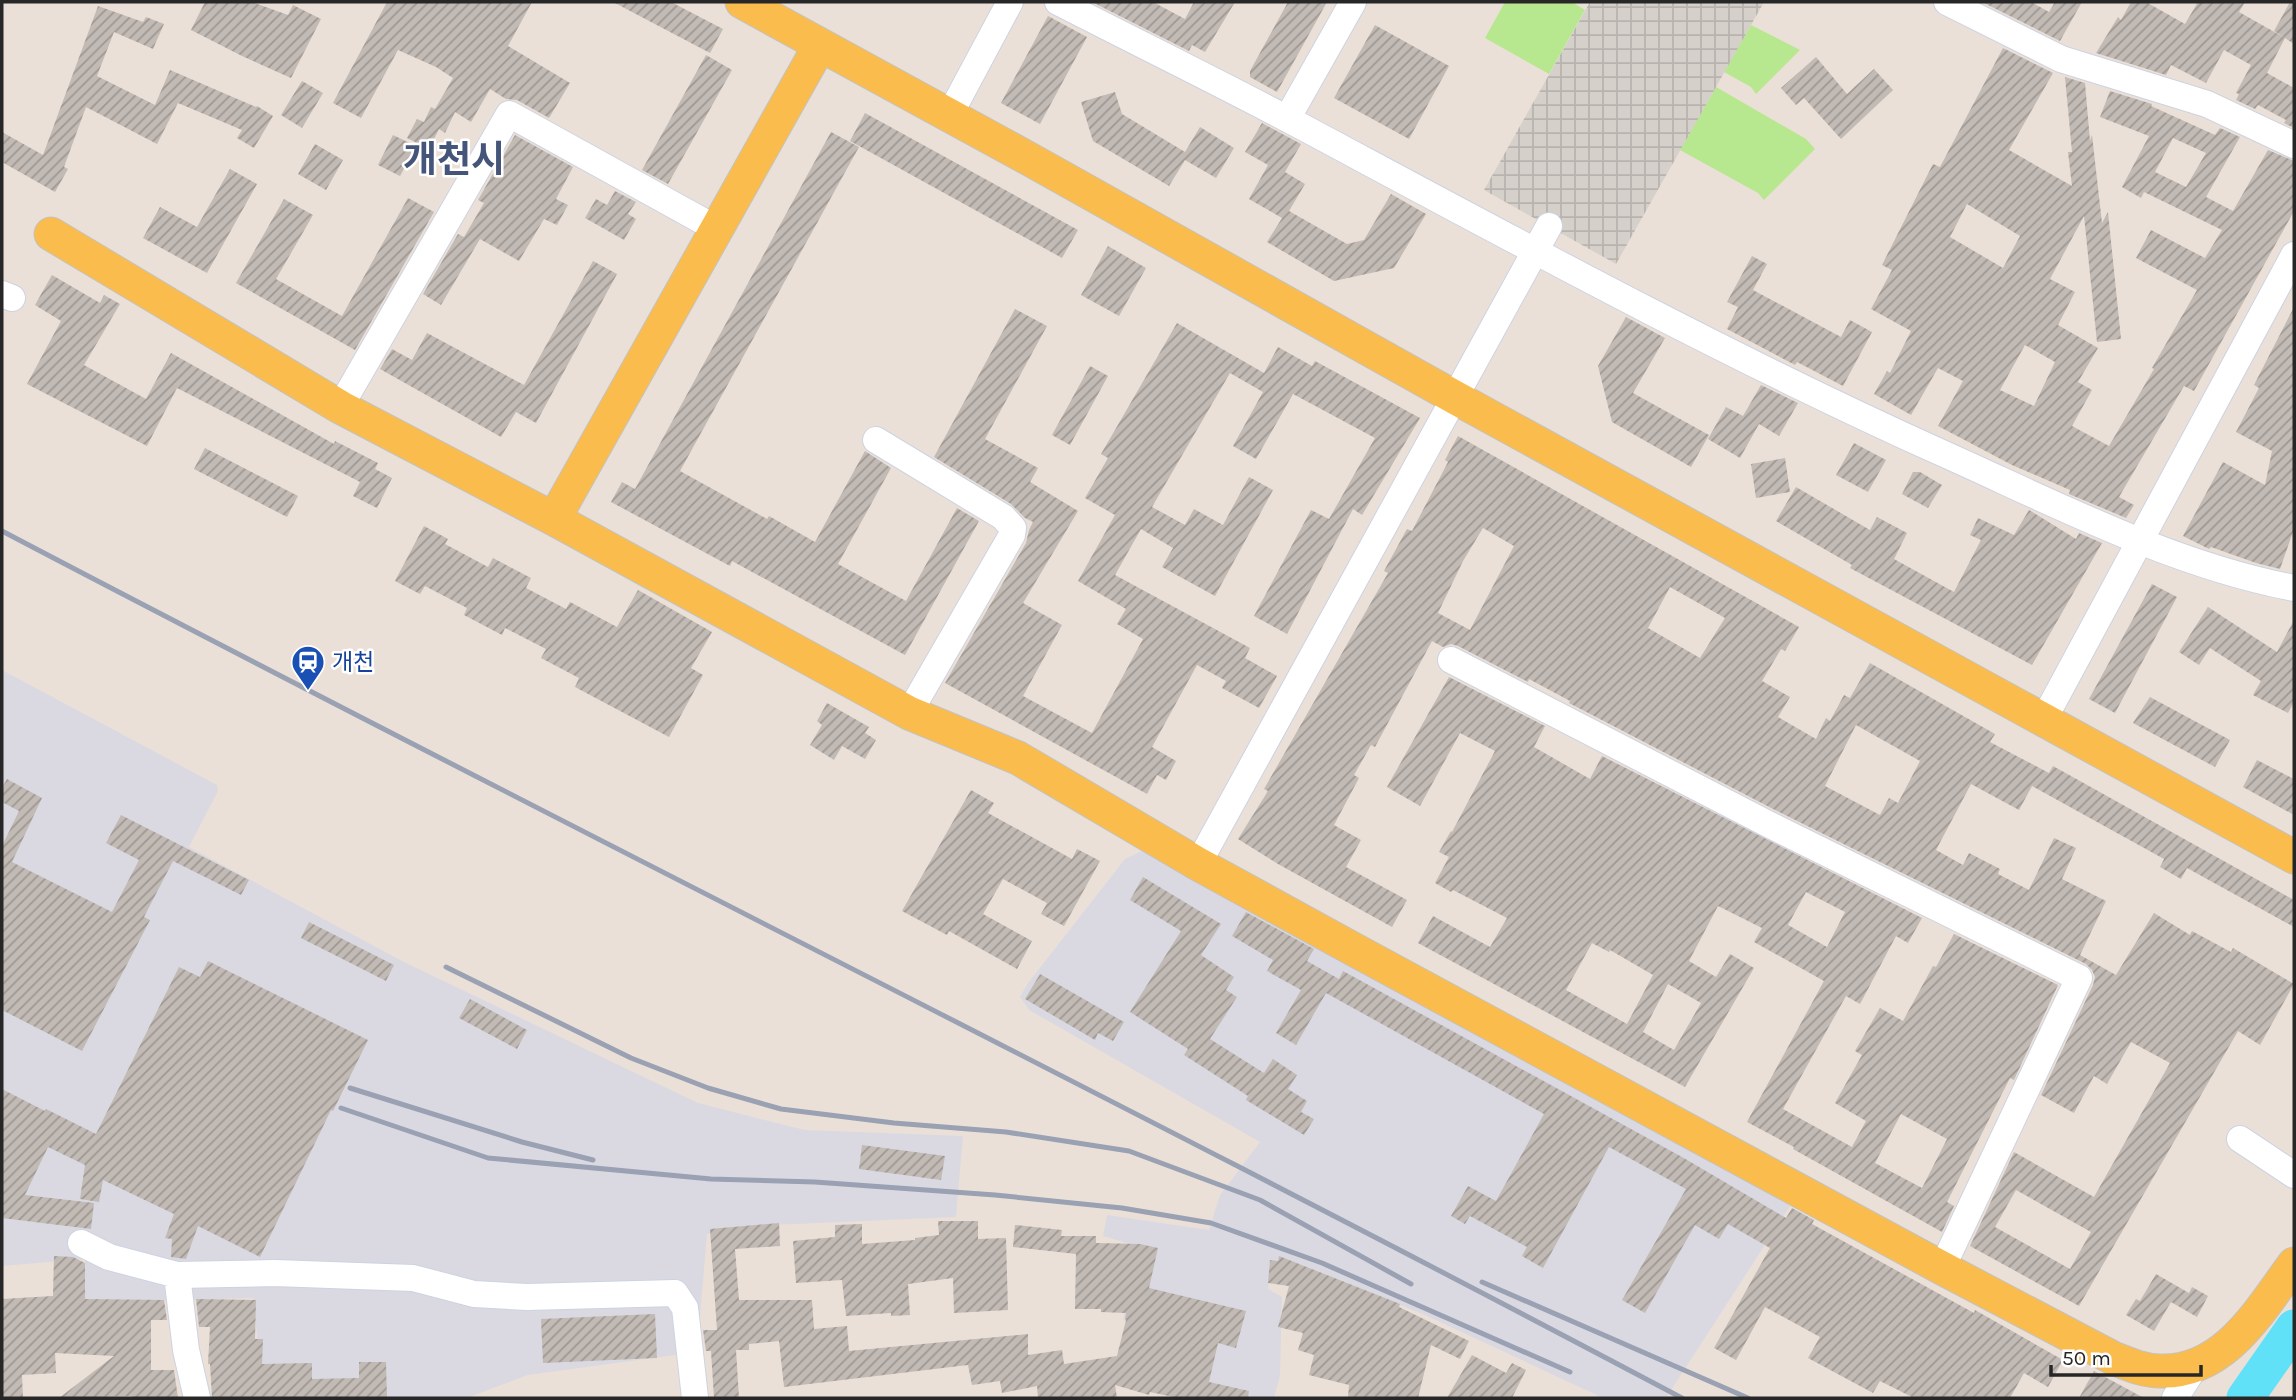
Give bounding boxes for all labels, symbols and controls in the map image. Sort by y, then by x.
district label: 개천시 [403,138,505,181]
station icon: 개천 [289,643,327,692]
place label: 개천 [332,649,374,676]
scale bar [2051,1334,2202,1378]
text: 50 m [2062,1346,2111,1370]

